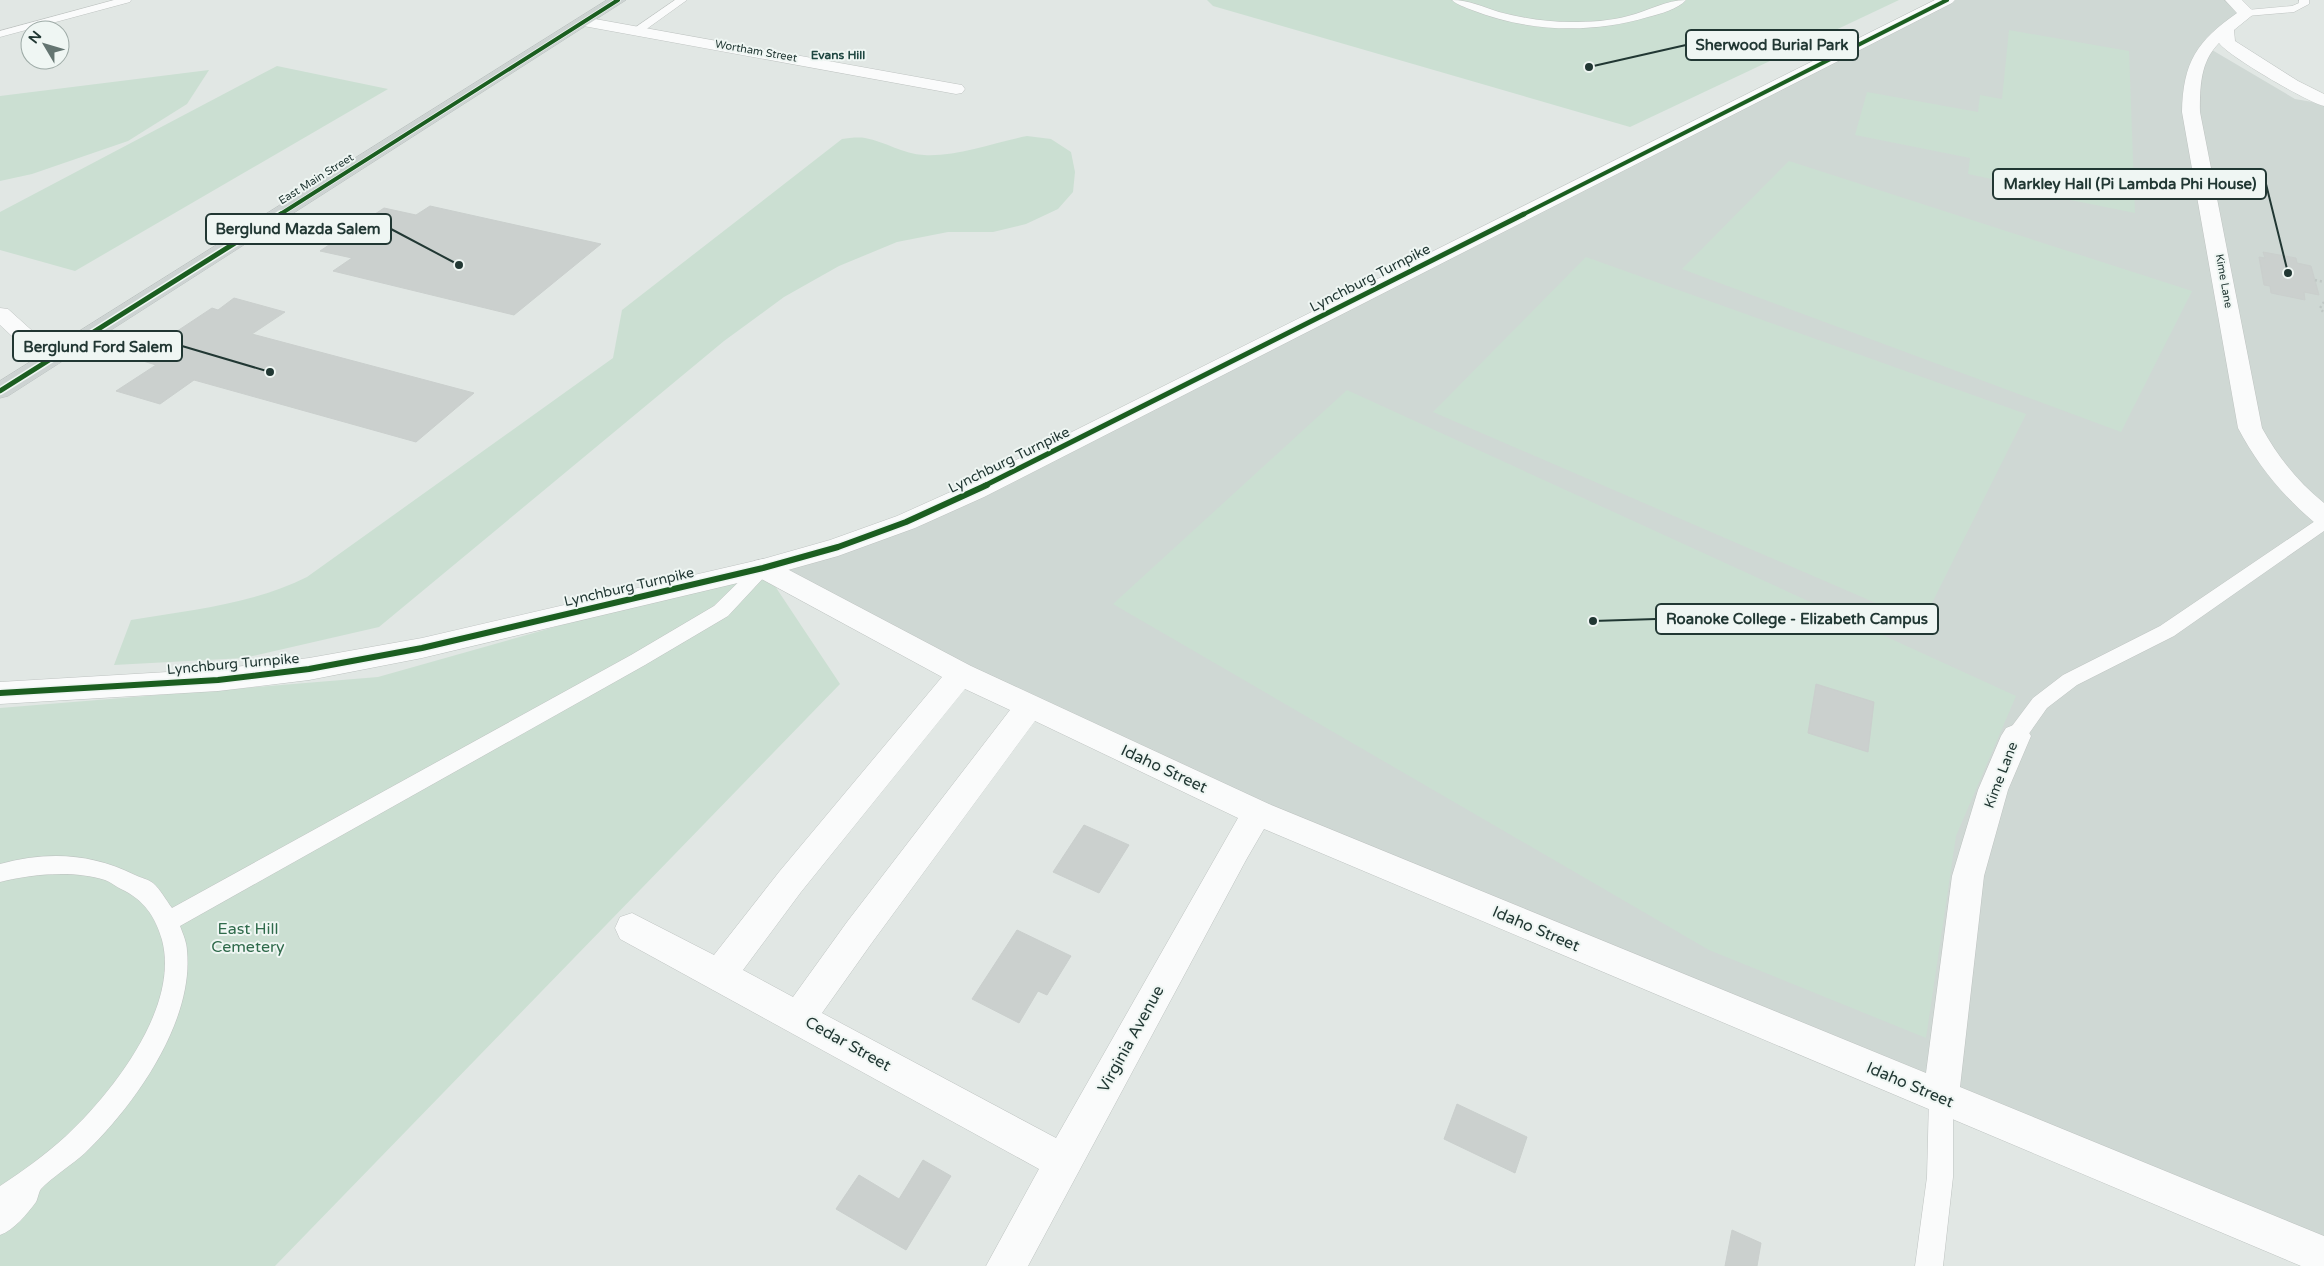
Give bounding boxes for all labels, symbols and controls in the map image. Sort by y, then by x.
north arrow [20,20,70,70]
text: N [25,28,45,47]
callout: Sherwood Burial Park [1686,30,1858,60]
text: Sherwood Burial Park [1696,36,1848,54]
street label: Wortham Street [714,37,798,65]
district label: Evans Hill [811,48,865,62]
street label: East Main Street [276,151,356,207]
callout: Markley Hall (Pi Lambda Phi House) [1993,169,2266,199]
text: Markley Hall (Pi Lambda Phi House) [2004,175,2257,194]
callout: Berglund Mazda Salem [206,214,391,244]
text: Berglund Mazda Salem [215,220,381,239]
street label: Lynchburg Turnpike [1307,240,1433,316]
street label: Kime Lane [2213,253,2235,309]
callout: Berglund Ford Salem [13,331,182,361]
text: Berglund Ford Salem [23,338,173,357]
street label: Lynchburg Turnpike [946,423,1073,497]
street label: Lynchburg Turnpike [562,564,696,610]
callout: Roanoke College - Elizabeth Campus [1656,604,1938,634]
text: Roanoke College - Elizabeth Campus [1666,610,1928,629]
street label: Lynchburg Turnpike [166,650,300,678]
street label: Kime Lane [1981,739,2021,811]
street label: Idaho Street [1118,740,1210,798]
street label: Idaho Street [1489,902,1583,956]
park label: East Hill Cemetery [211,919,285,957]
street label: Virginia Avenue [1093,982,1169,1096]
street label: Cedar Street [802,1012,894,1076]
street label: Idaho Street [1863,1058,1957,1112]

